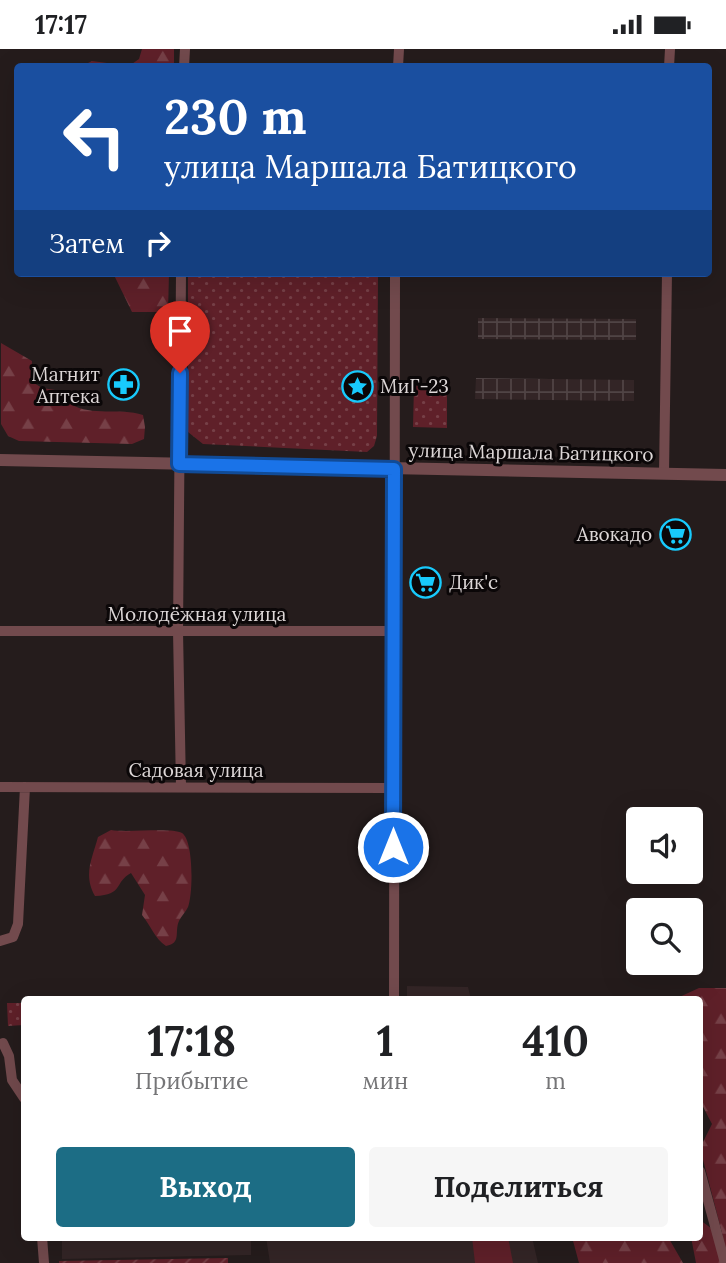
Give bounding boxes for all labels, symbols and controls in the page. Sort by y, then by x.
text: 17:17 [35,8,87,41]
text: 230 m [164,85,307,147]
icon: left [49,91,140,182]
text: улица Маршала Батицкого [164,146,577,187]
icon: right [139,224,177,262]
text: Затем [49,227,125,260]
pin [150,301,210,373]
icon: arrive [161,312,199,350]
place label: Магнит Аптека [31,362,100,408]
pharmacy icon: Магнит Аптека [106,368,140,402]
place icon: МиГ-23 [340,369,374,403]
place label: МиГ-23 [380,374,449,398]
street label: улица Маршала Батицкого [408,438,654,466]
supermarket icon: Авокадо [658,517,692,551]
place label: Авокадо [576,522,652,546]
supermarket icon: Дик'с [409,565,443,599]
place label: Дик'с [449,570,498,594]
street label: Молодёжная улица [108,602,287,626]
street label: Садовая улица [128,758,264,782]
map controls [626,807,703,975]
button: sound [626,807,703,884]
position arrow [356,810,430,884]
button: search [626,898,703,975]
text: 17:18 [148,1014,236,1068]
text: 1 [377,1014,394,1068]
text: 410 [522,1014,589,1068]
text: Прибытие [135,1066,249,1095]
text: мин [363,1066,408,1095]
text: m [545,1066,566,1095]
button: Выход [56,1147,355,1227]
button: Поделиться [369,1147,668,1227]

